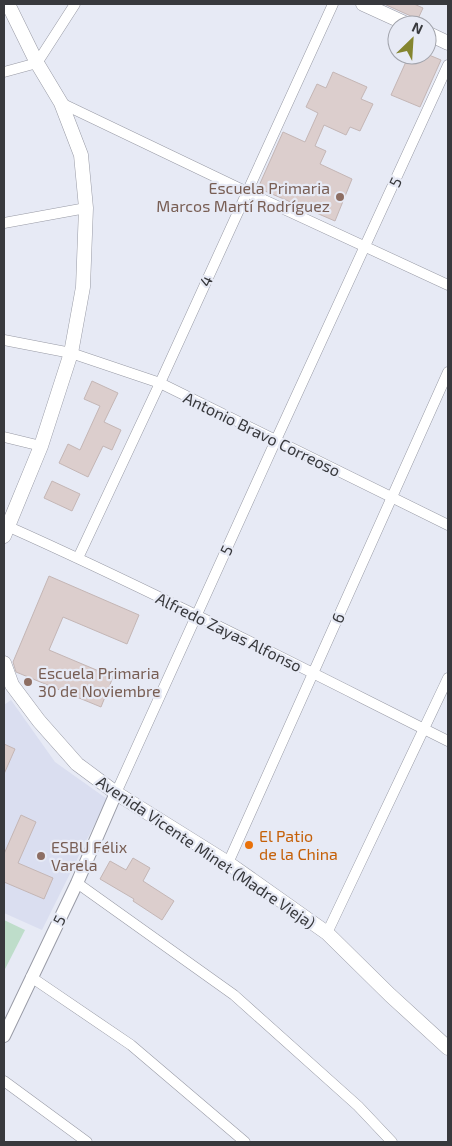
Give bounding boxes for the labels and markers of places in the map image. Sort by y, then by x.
place label: Escuela Primaria Marcos Martí Rodríguez [156,178,330,215]
marker: Escuela Primaria Marcos Martí Rodríguez [334,191,346,203]
place label: Escuela Primaria 30 de Noviembre [38,663,161,700]
marker: Escuela Primaria 30 de Noviembre [22,676,34,688]
place label: El Patio de la China [259,826,338,863]
place label: ESBU Félix Varela [51,837,128,874]
marker: El Patio de la China [243,839,255,851]
marker: ESBU Félix Varela [35,850,47,862]

